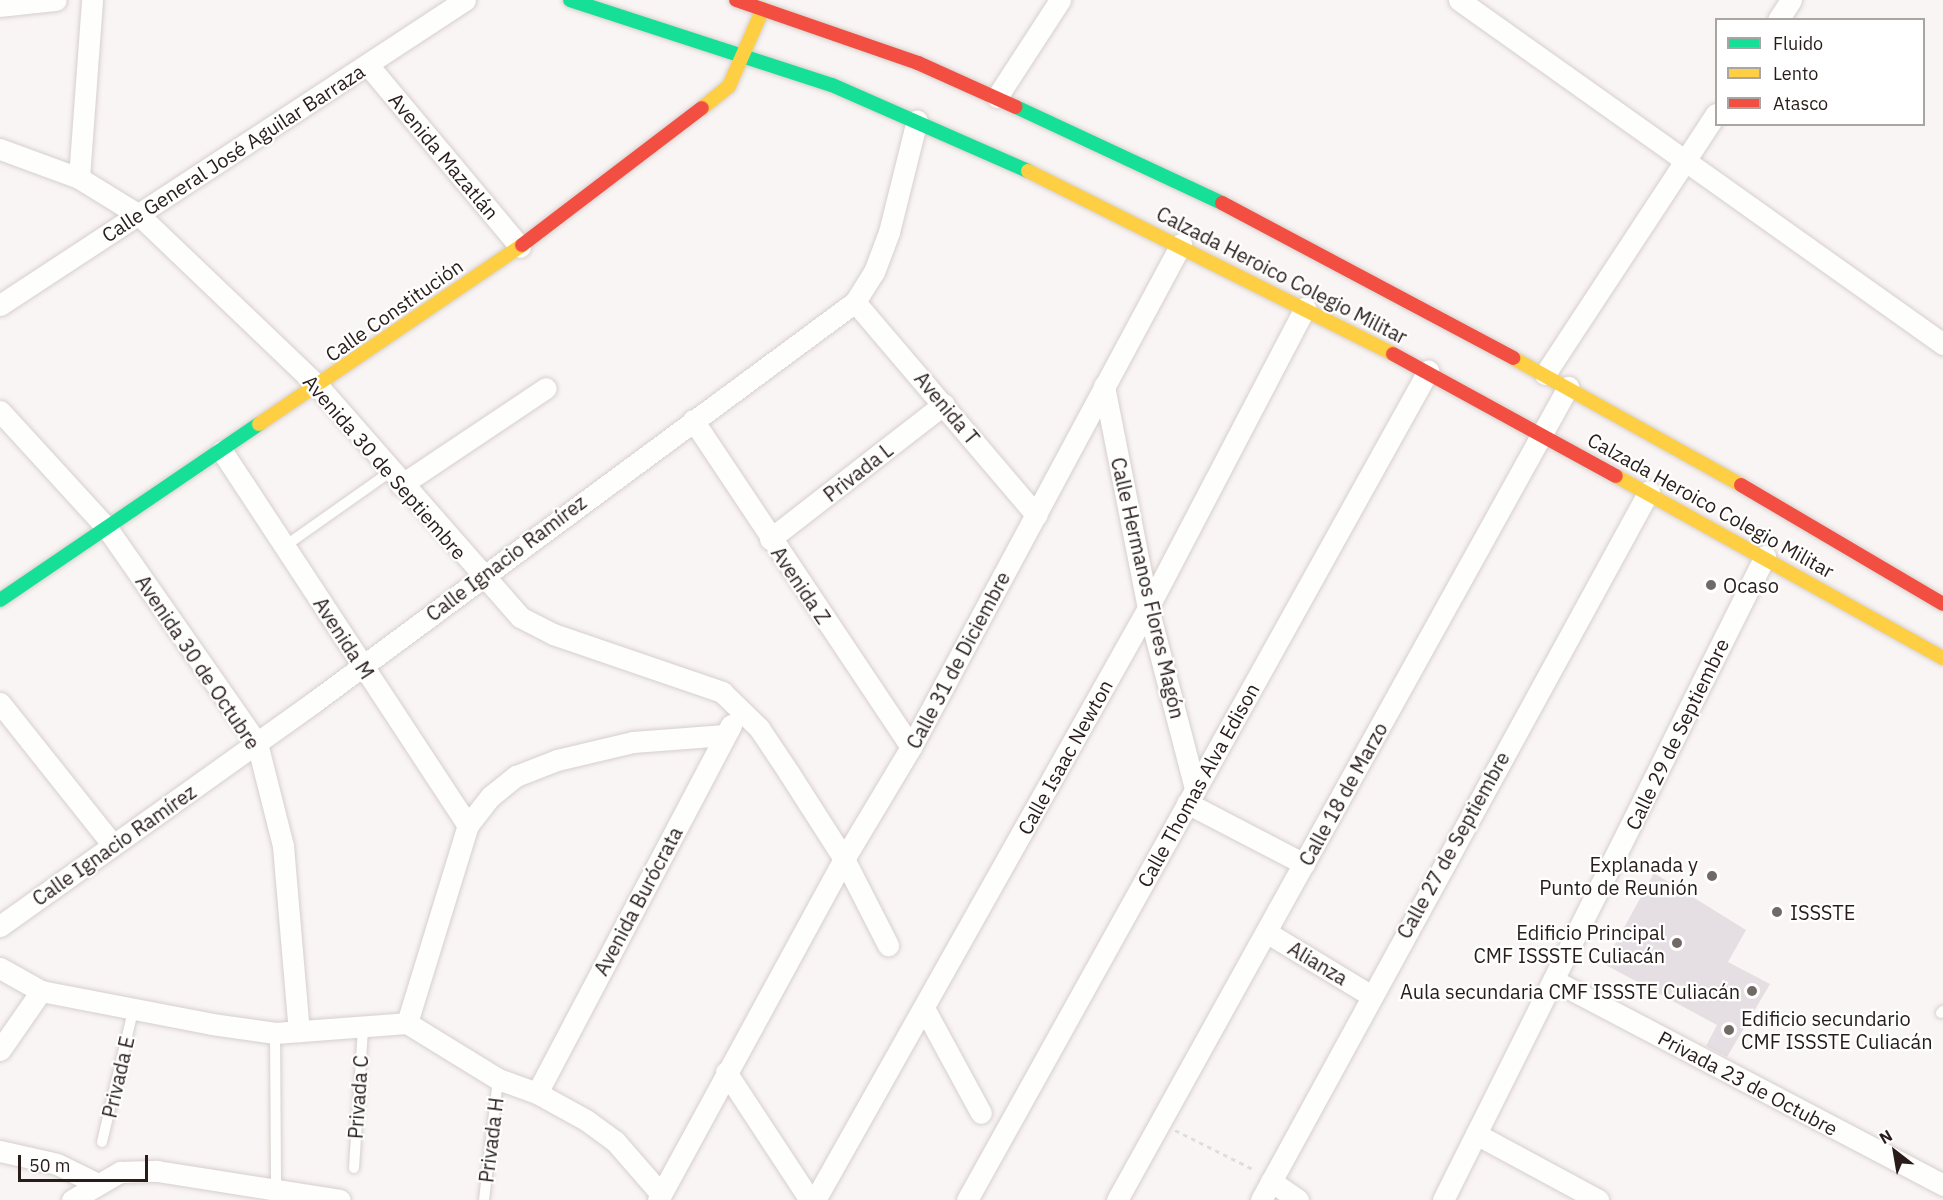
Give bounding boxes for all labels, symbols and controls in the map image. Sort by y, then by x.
legend [1715,18,1925,126]
text: Fluido [1773,32,1823,55]
street label: Calle General José Aguilar Barraza [97,59,369,247]
text: Lento [1773,62,1818,85]
street label: Avenida Mazatlán [384,88,504,224]
text: Atasco [1773,92,1828,115]
street label: Calzada Heroico Colegio Militar [1153,201,1411,349]
street label: Calle Constitución [321,254,467,366]
street label: Avenida T [910,367,984,449]
street label: Avenida 30 de Septiembre [298,370,472,564]
street label: Calzada Heroico Colegio Militar [1584,427,1838,583]
street label: Privada L [818,437,898,507]
street label: Calle Hermanos Flores Magón [1106,455,1190,721]
street label: Calle Ignacio Ramírez [421,490,591,626]
street label: Avenida Z [766,542,836,628]
street label: Calle 31 de Diciembre [901,567,1015,753]
street label: Avenida 30 de Octubre [131,570,265,754]
place label: Ocaso [1723,573,1779,597]
marker: Ocaso [1704,578,1718,592]
street label: Avenida M [309,593,379,683]
street label: Calle 29 de Septiembre [1620,634,1734,834]
street label: Calle Isaac Newton [1012,675,1118,839]
street label: Calle Thomas Alva Edison [1132,679,1264,891]
street label: Calle 18 de Marzo [1294,718,1392,870]
street label: Calle 27 de Septiembre [1392,747,1514,943]
street label: Calle Ignacio Ramírez [28,779,200,911]
street label: Avenida Burócrata [589,823,687,979]
place label: Explanada y Punto de Reunión [1539,852,1698,899]
marker: Explanada y Punto de Reunión [1703,867,1721,885]
place label: ISSSTE [1790,900,1855,924]
marker: ISSSTE [1768,903,1786,921]
place label: Edificio Principal CMF ISSSTE Culiacán [1473,920,1665,967]
street label: Alianza [1284,936,1352,990]
marker: Edificio Principal CMF ISSSTE Culiacán [1670,936,1684,950]
place label: Aula secundaria CMF ISSSTE Culiacán [1400,979,1740,1003]
marker: Aula secundaria CMF ISSSTE Culiacán [1745,984,1759,998]
place label: Edificio secundario CMF ISSSTE Culiacán [1741,1006,1933,1053]
marker: Edificio secundario CMF ISSSTE Culiacán [1722,1023,1736,1037]
street label: Privada 23 de Octubre [1654,1025,1842,1141]
street label: Privada E [97,1034,139,1120]
street label: Privada C [343,1054,373,1140]
street label: Privada H [474,1096,508,1184]
north arrow [1865,1122,1925,1182]
text: N [1876,1125,1896,1148]
scale bar [21,1143,152,1181]
text: 50 m [29,1154,71,1177]

